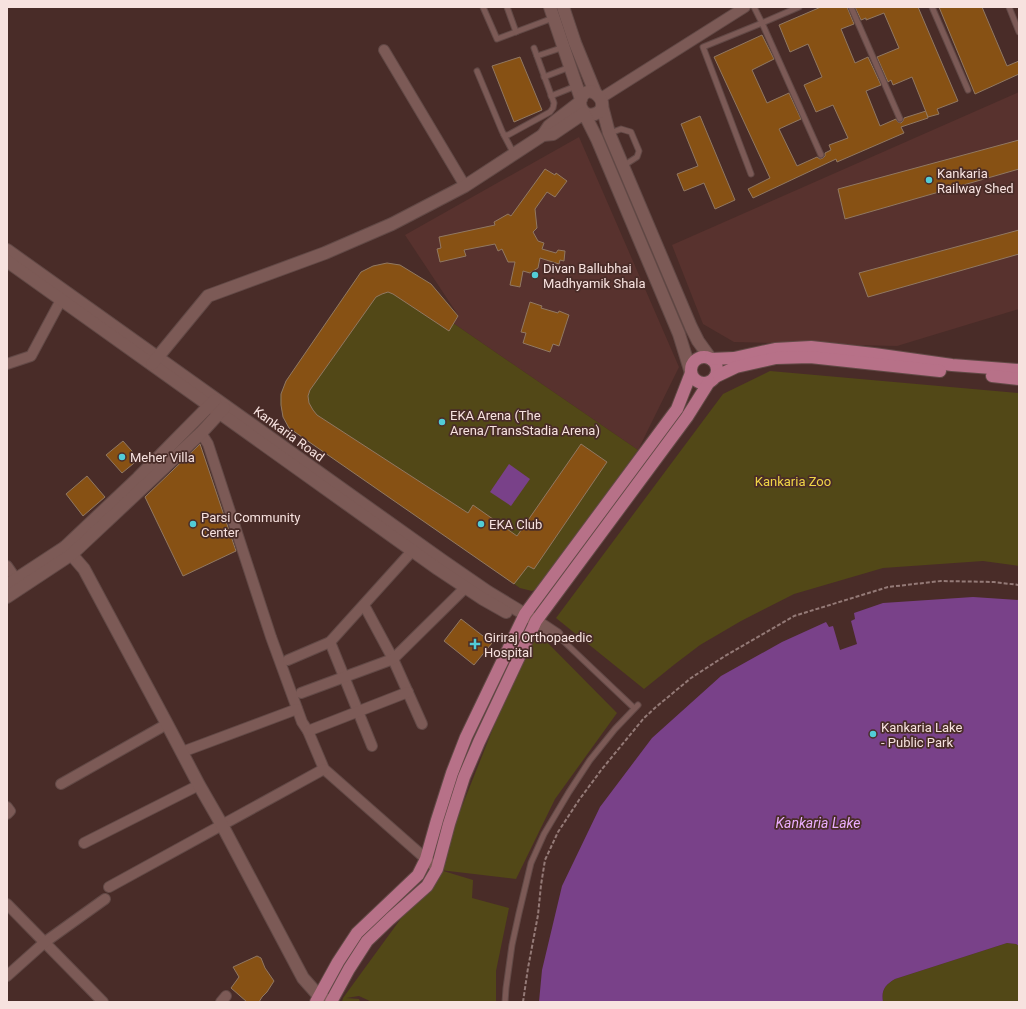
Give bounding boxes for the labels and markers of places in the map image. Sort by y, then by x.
place label: Kankaria Railway Shed [937,166,1014,196]
marker: Kankaria Railway Shed [924,175,934,185]
place label: Divan Ballubhai Madhyamik Shala [543,261,646,291]
marker: Divan Ballubhai Madhyamik Shala [530,270,540,280]
place label: EKA Arena (The Arena/TransStadia Arena) [450,408,600,438]
marker: EKA Arena (The Arena/TransStadia Arena) [437,417,447,427]
place label: Meher Villa [130,450,195,465]
marker: Meher Villa [117,452,127,462]
place label: Parsi Community Center [201,510,300,540]
place label: EKA Club [489,517,542,532]
marker: Parsi Community Center [188,519,198,529]
marker: EKA Club [476,519,486,529]
place label: Giriraj Orthopaedic Hospital [484,630,592,660]
marker: Giriraj Orthopaedic Hospital [469,638,481,650]
place label: Kankaria Lake - Public Park [881,720,962,750]
marker: Kankaria Lake - Public Park [868,729,878,739]

